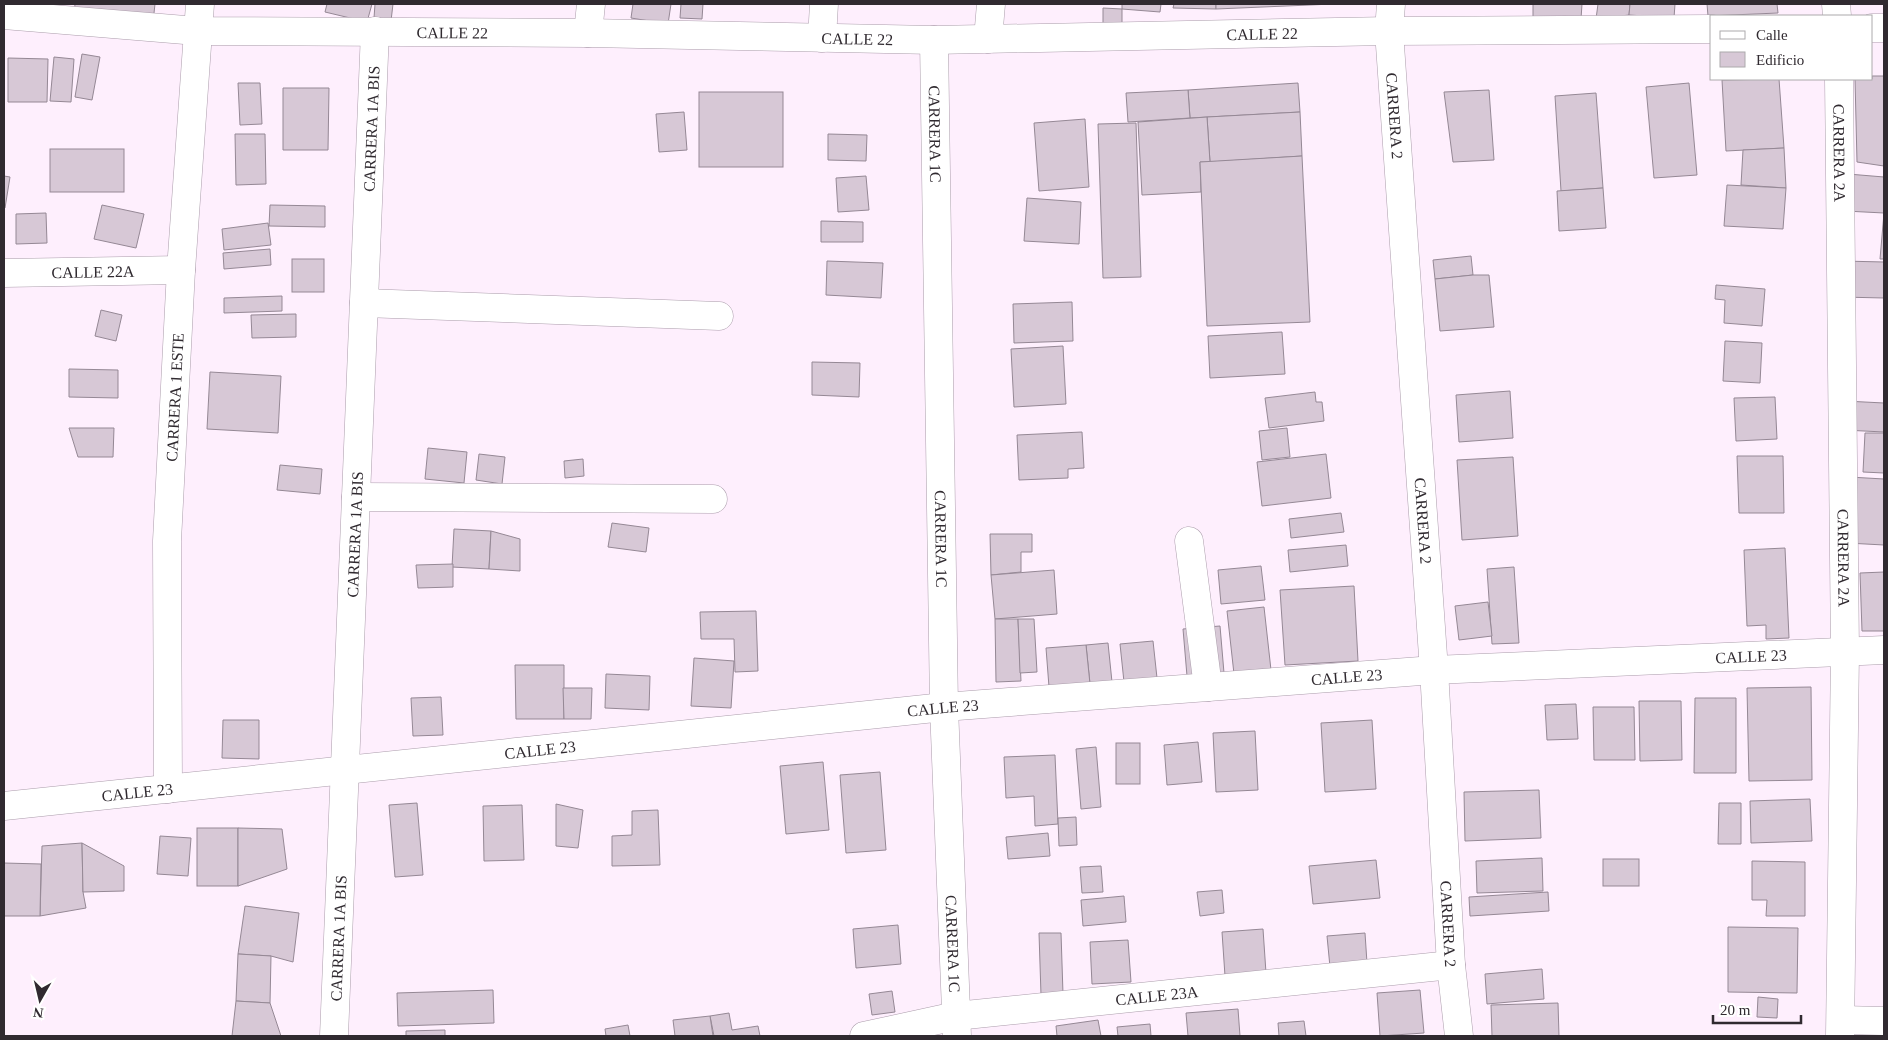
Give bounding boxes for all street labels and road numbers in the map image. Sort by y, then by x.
street label: CALLE 22 [417,24,488,41]
street label: CALLE 22 [1226,24,1298,43]
street label: CALLE 22 [821,29,893,48]
street label: CARRERA 1A BIS [360,65,382,192]
street label: CARRERA 2 [1383,72,1406,160]
street label: CARRERA 1C [926,85,945,183]
street label: CARRERA 2A [1831,104,1849,203]
street label: CALLE 22A [51,262,135,281]
street label: CARRERA 1 ESTE [163,332,186,462]
street label: CARRERA 1A BIS [343,471,366,598]
street label: CARRERA 2 [1412,477,1435,565]
street label: CARRERA 1C [932,490,951,588]
street label: CARRERA 2A [1835,509,1853,608]
street label: CALLE 23 [1715,646,1787,666]
street label: CALLE 23 [1310,665,1383,688]
street label: CALLE 23 [906,696,979,719]
street label: CALLE 23 [504,737,577,762]
street label: CALLE 23 [101,780,174,804]
street label: CARRERA 1A BIS [327,875,349,1002]
street label: CARRERA 2 [1438,880,1460,968]
street label: CARRERA 1C [943,895,964,993]
street label: CALLE 23A [1115,983,1199,1008]

